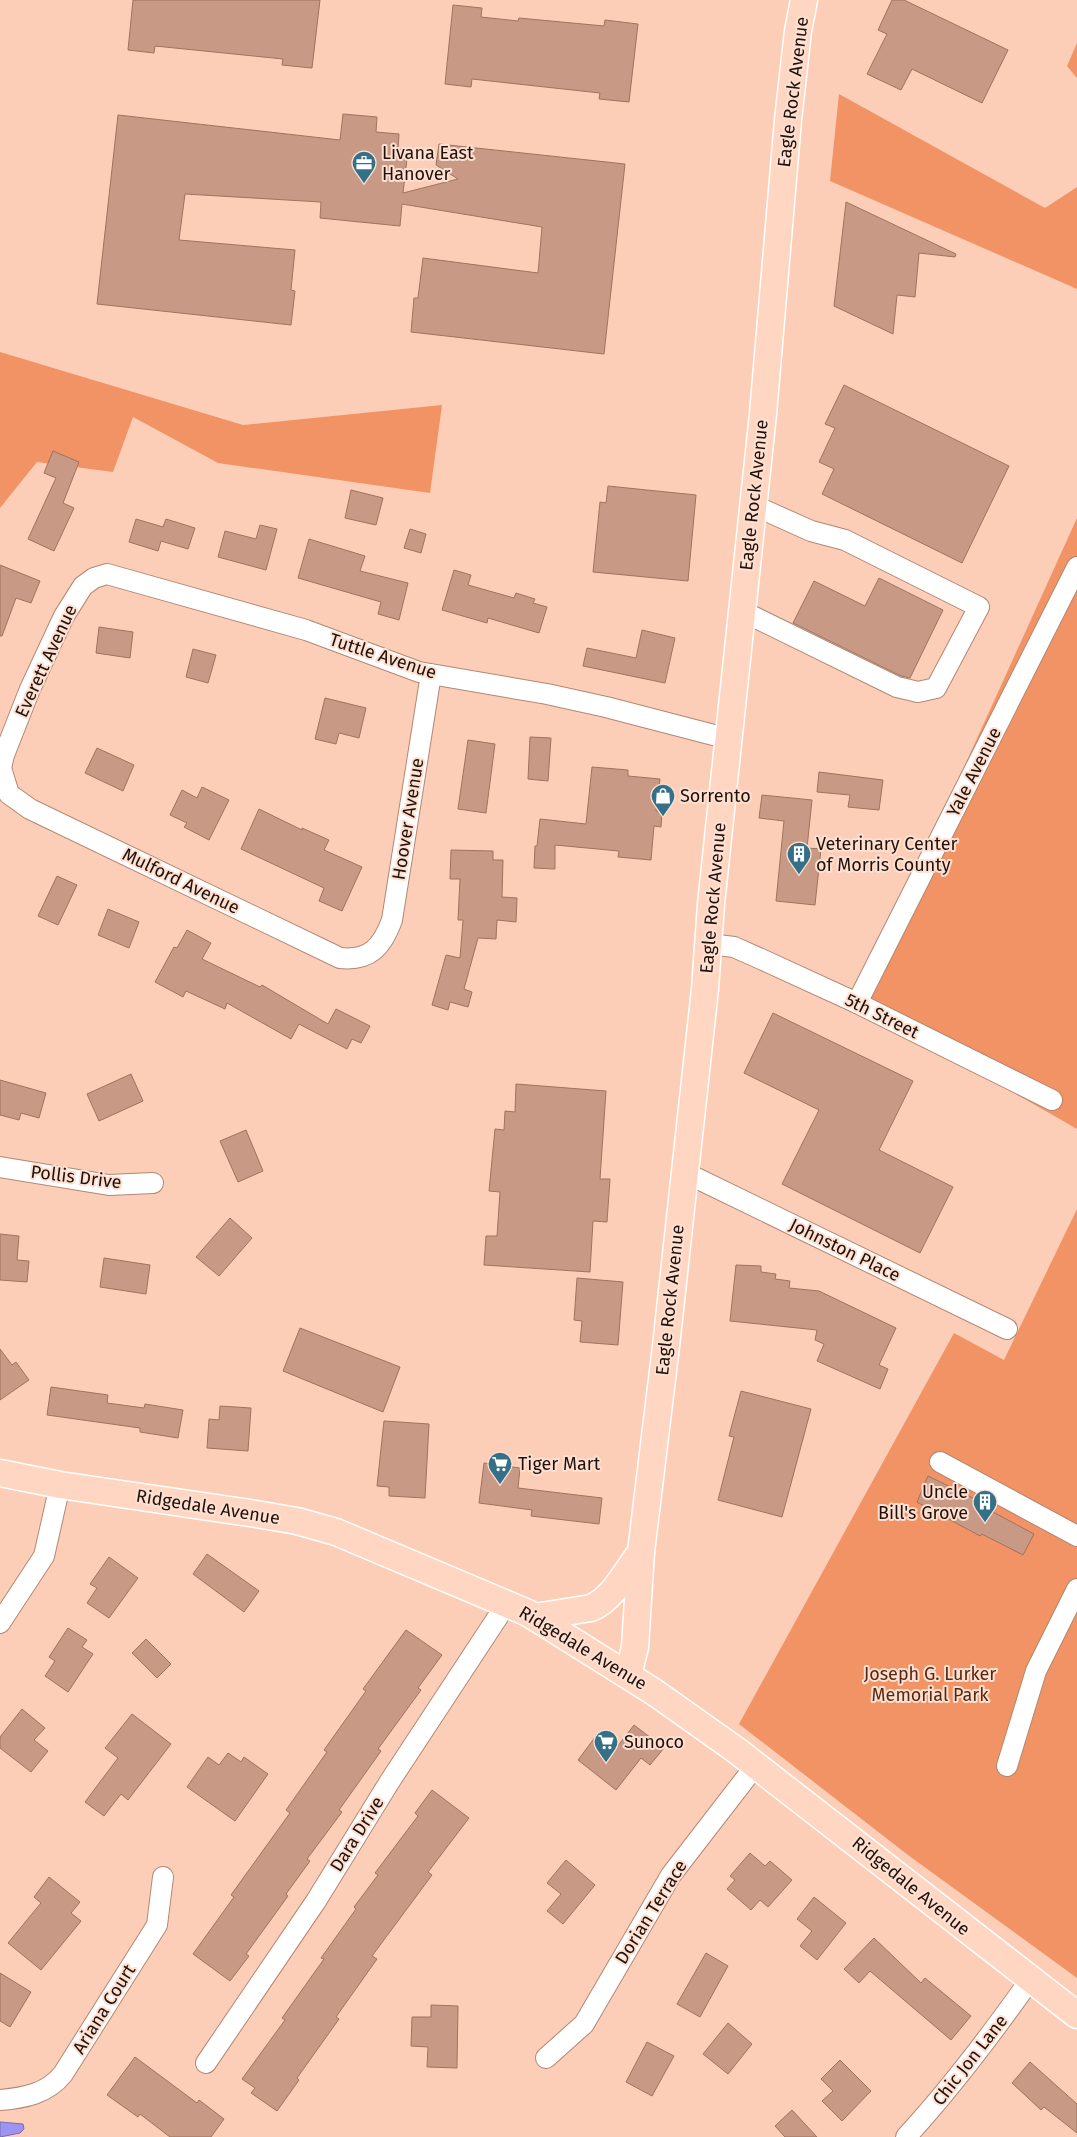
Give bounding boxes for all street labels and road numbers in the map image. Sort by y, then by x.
street label: Eagle Rock Avenue [773,15,813,169]
street label: Eagle Rock Avenue [735,418,773,572]
street label: Everett Avenue [10,601,82,721]
street label: Tuttle Avenue [327,628,439,684]
street label: Yale Avenue [942,724,1006,820]
street label: Hoover Avenue [387,756,429,882]
street label: Eagle Rock Avenue [695,822,731,974]
street label: Mulford Avenue [119,843,243,919]
street label: 5th Street [841,989,923,1044]
street label: Pollis Drive [29,1161,123,1193]
street label: Johnston Place [786,1214,904,1286]
street label: Eagle Rock Avenue [651,1223,689,1377]
street label: Ridgedale Avenue [134,1485,282,1529]
street label: Ridgedale Avenue [515,1601,651,1695]
street label: Dara Drive [325,1792,389,1876]
street label: Ridgedale Avenue [848,1832,974,1940]
street label: Dorian Terrace [610,1856,692,1968]
street label: Ariana Court [68,1960,140,2058]
street label: Chic Jon Lane [928,2010,1012,2110]

